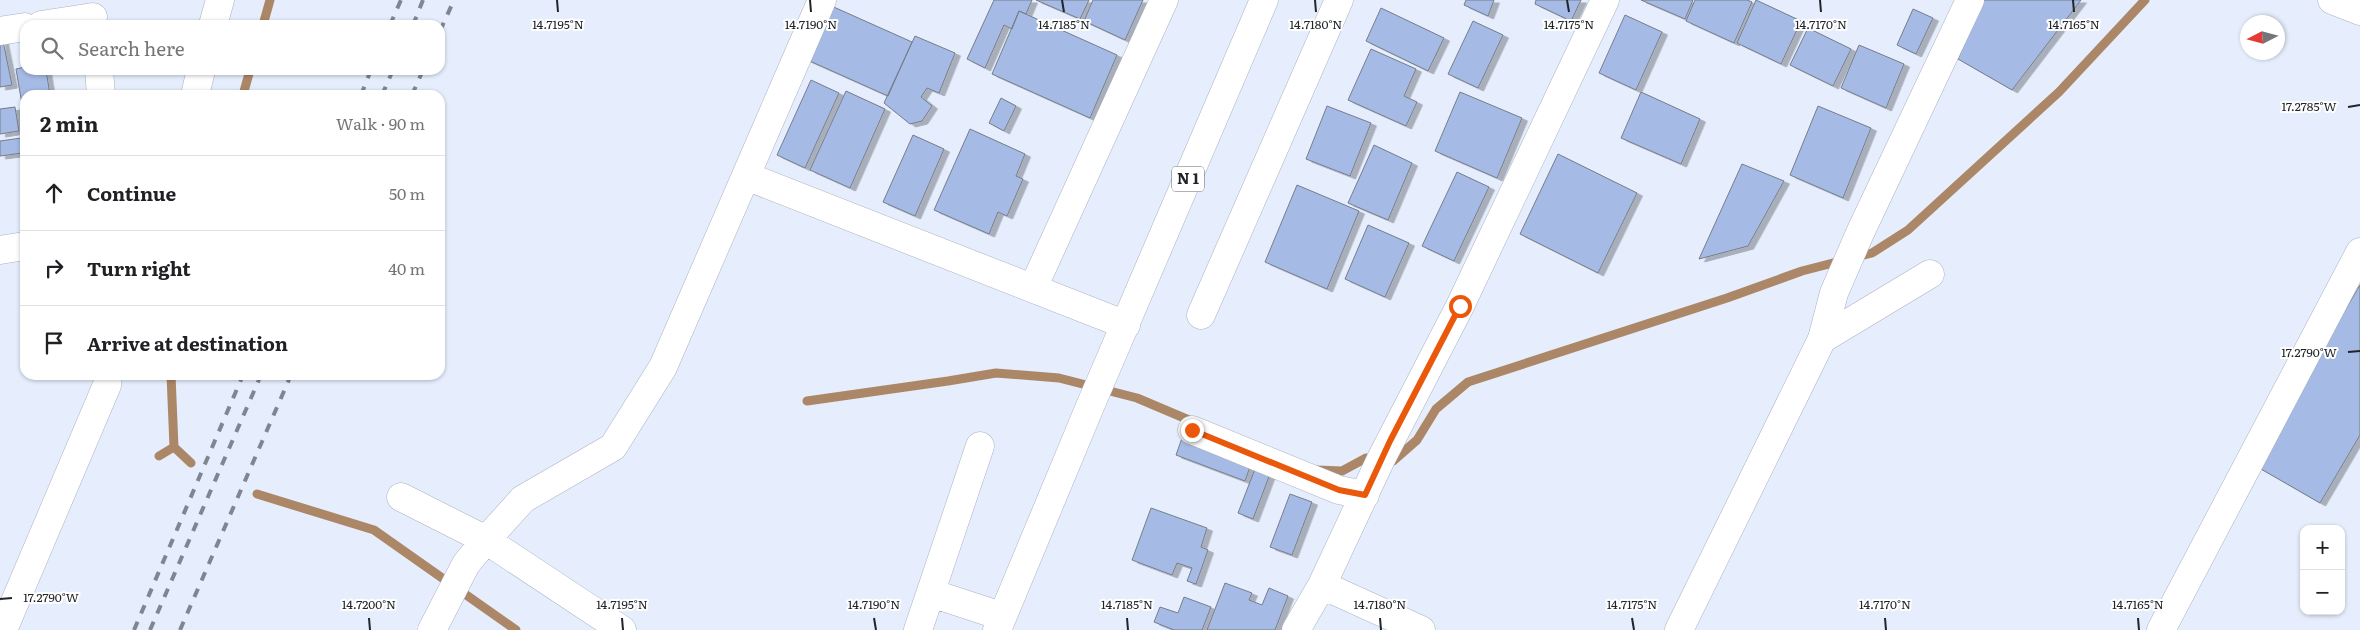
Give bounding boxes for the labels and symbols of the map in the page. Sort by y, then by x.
text: 14.7195°N [532,15,584,33]
text: 14.7190°N [785,15,837,33]
text: 14.7185°N [1038,15,1090,33]
text: 14.7180°N [1290,15,1342,33]
text: 14.7175°N [1544,15,1594,33]
text: 14.7170°N [1795,15,1847,33]
text: 14.7165°N [2048,15,2100,33]
north arrow [2240,15,2285,60]
text: 17.2785°W [2281,97,2337,115]
road number: N 1 [1172,166,1204,192]
route start [1449,295,1472,318]
text: 17.2790°W [2281,343,2337,361]
route end [1181,419,1204,442]
text: 17.2790°W [23,588,79,606]
text: 14.7200°N [342,595,396,613]
text: 14.7195°N [596,595,648,613]
text: 14.7190°N [848,595,900,613]
text: 14.7185°N [1101,595,1153,613]
text: 14.7180°N [1354,595,1406,613]
text: 14.7175°N [1607,595,1657,613]
text: 14.7170°N [1859,595,1911,613]
text: 14.7165°N [2112,595,2164,613]

